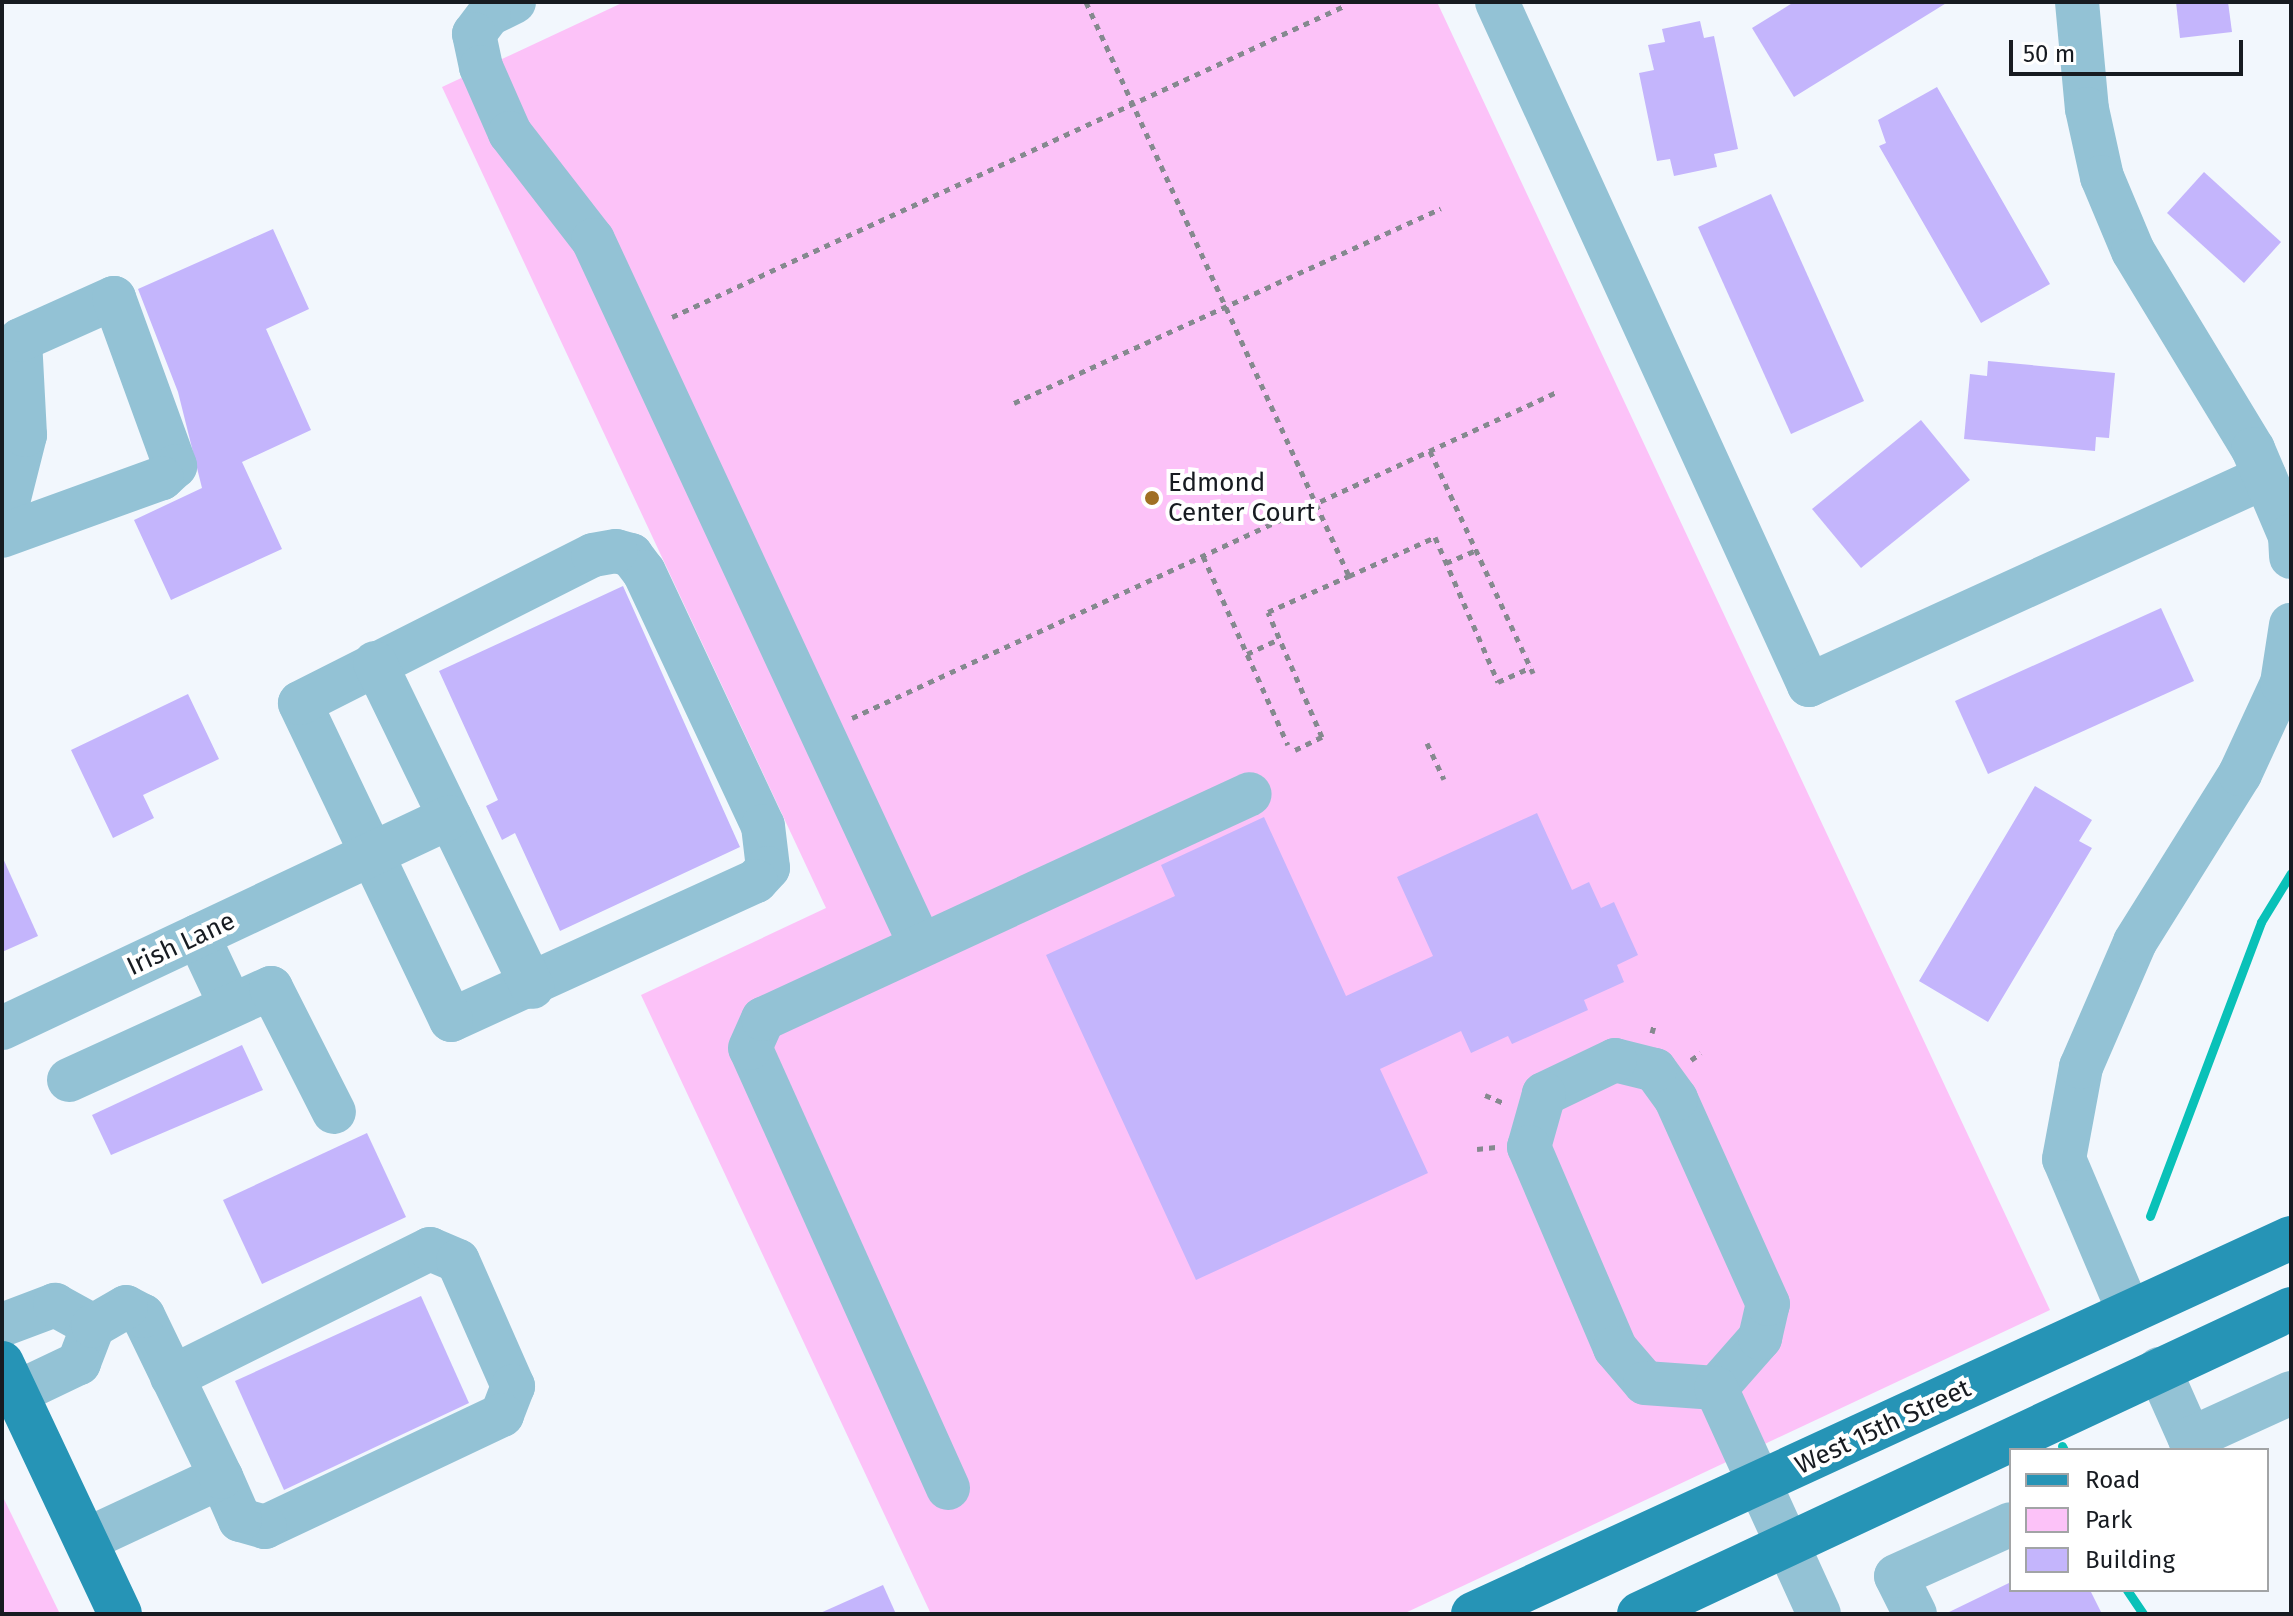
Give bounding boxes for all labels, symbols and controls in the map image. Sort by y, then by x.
scale bar [2013,24,2247,74]
text: 50 m [2023,40,2075,68]
place label: Edmond Center Court [1168,467,1315,528]
marker: Edmond Center Court [1143,489,1161,507]
street label: Irish Lane [122,905,240,983]
street label: West 15th Street [1790,1373,1976,1481]
legend [2009,1448,2269,1592]
text: Road [2085,1466,2140,1494]
text: Park [2085,1506,2132,1534]
text: Building [2085,1546,2175,1574]

